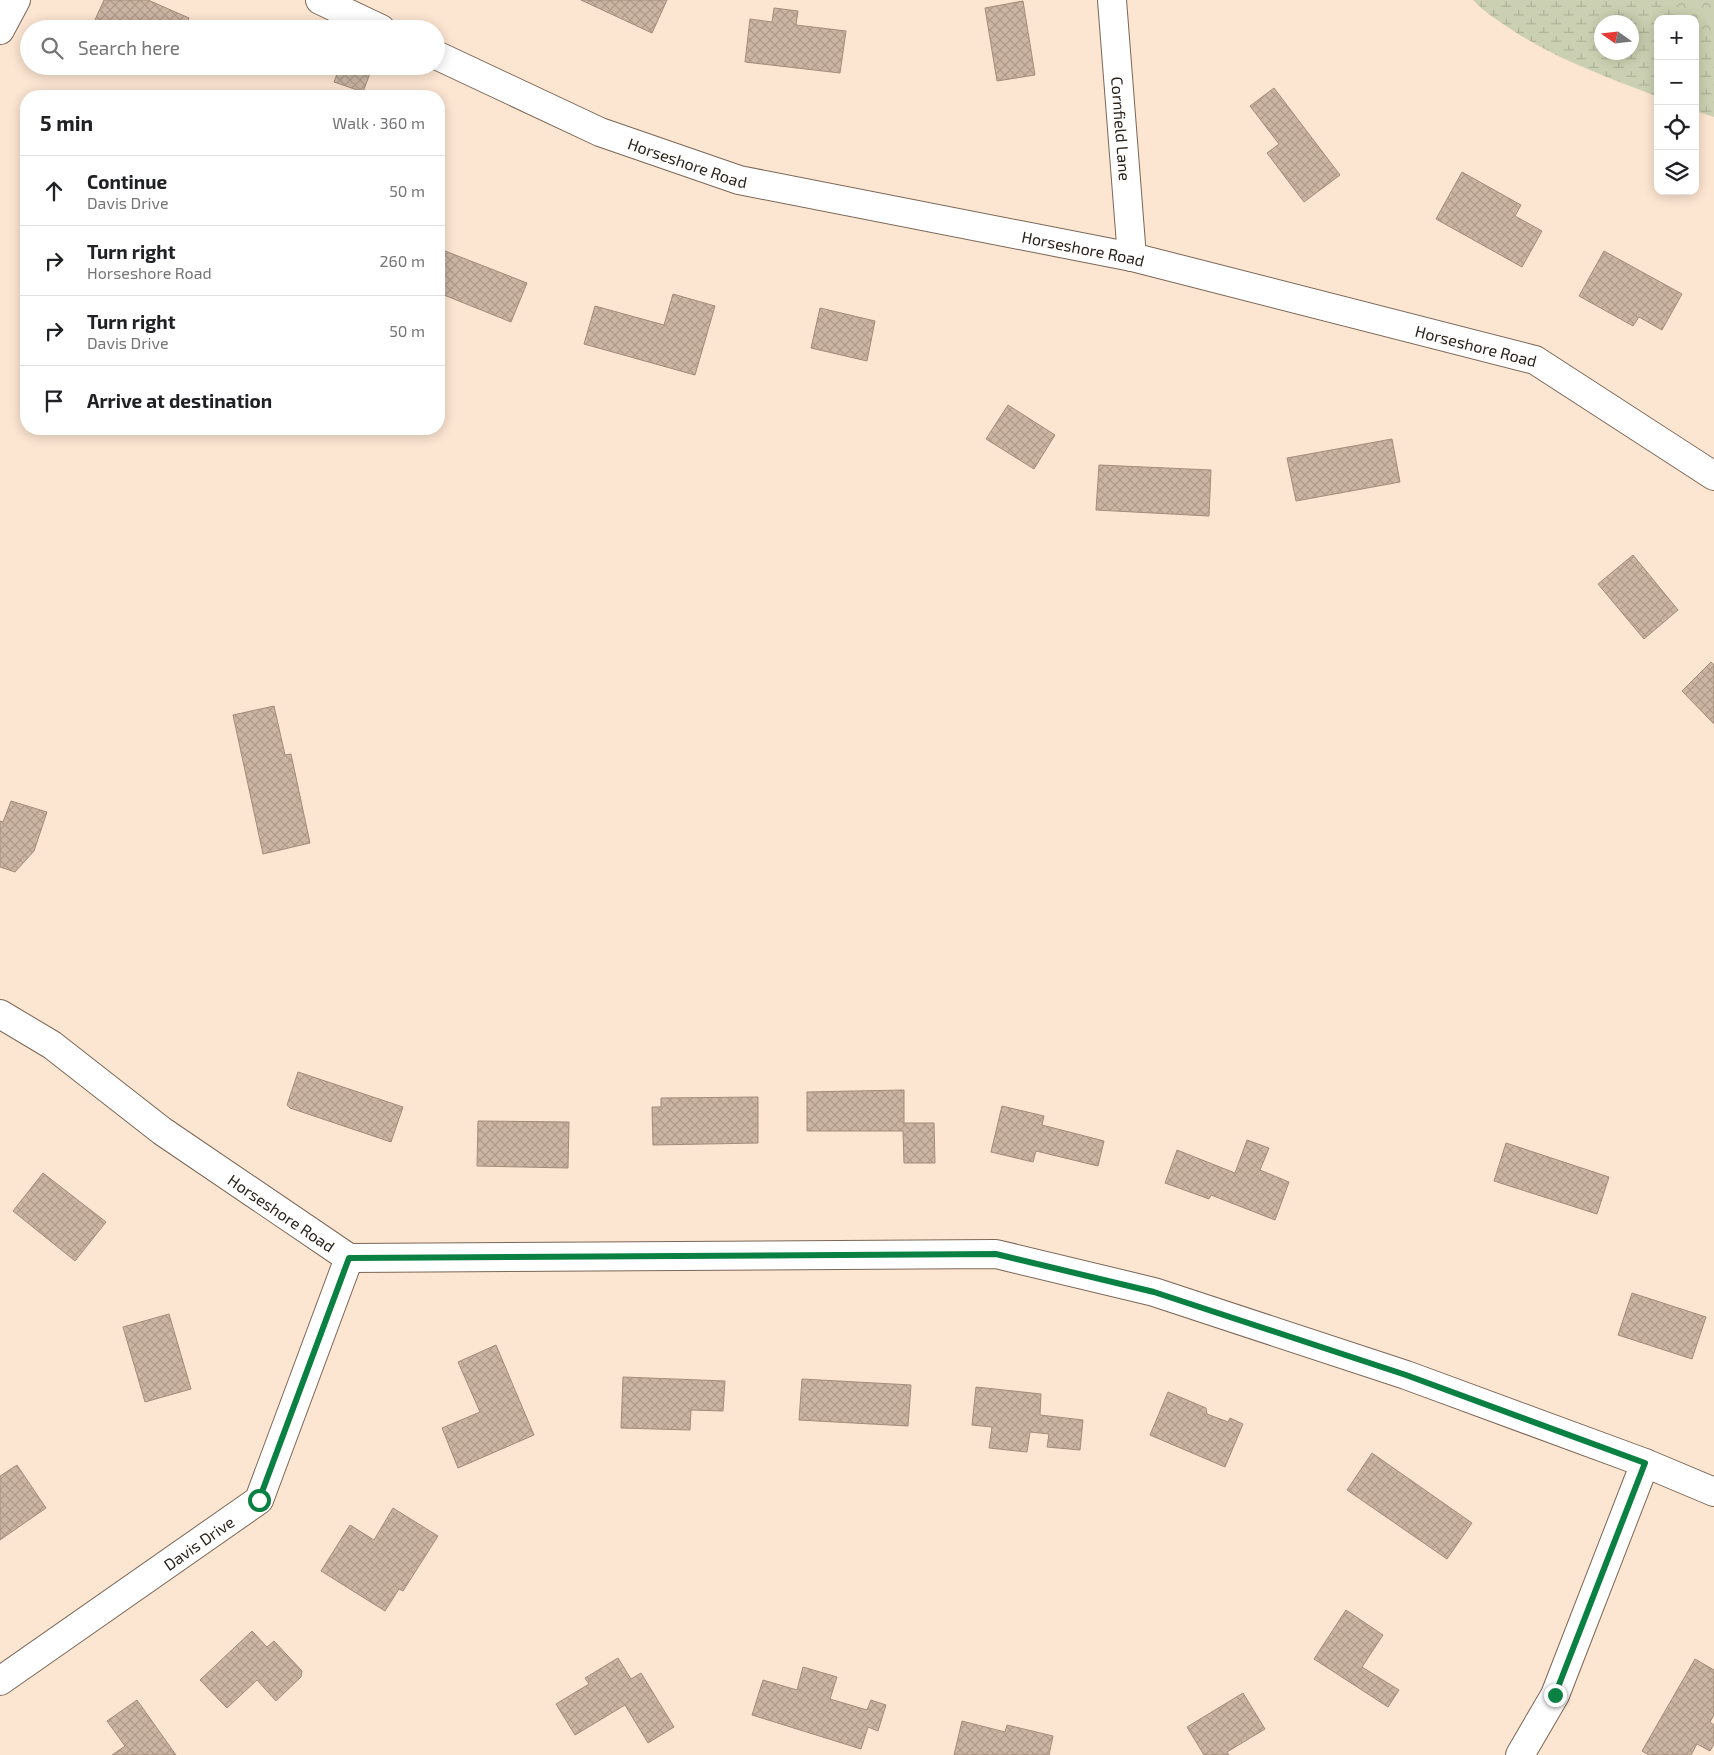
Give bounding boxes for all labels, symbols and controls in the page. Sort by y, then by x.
north arrow [1594,15,1639,60]
map controls [1654,15,1699,195]
button: + [1654,15,1699,60]
search box [20,20,445,75]
icon: search [38,34,66,62]
text: Search here [78,36,180,59]
button: − [1654,60,1699,105]
street label: Cornfield Lane [1108,76,1136,182]
button: locate [1654,105,1699,150]
text: 5 min [40,110,93,135]
text: Walk · 360 m [332,113,425,132]
street label: Horseshore Road [626,133,749,191]
button: layers [1654,150,1699,195]
text: Continue [87,170,167,193]
icon: ahead [40,177,68,205]
text: 50 m [389,181,425,200]
text: Davis Drive [87,193,169,212]
street label: Horseshore Road [1020,226,1147,269]
text: Turn right [87,240,175,263]
icon: right [40,247,68,275]
text: 260 m [380,251,425,270]
text: Horseshore Road [87,263,212,282]
text: Turn right [87,310,175,333]
icon: right [40,317,68,345]
street label: Horseshore Road [1413,320,1539,370]
text: 50 m [389,321,425,340]
text: Davis Drive [87,333,169,352]
icon: arrive [40,387,68,415]
text: Arrive at destination [87,389,272,412]
street label: Horseshore Road [225,1169,339,1255]
route start [248,1489,271,1512]
street label: Davis Drive [159,1511,237,1574]
route end [1544,1684,1567,1707]

